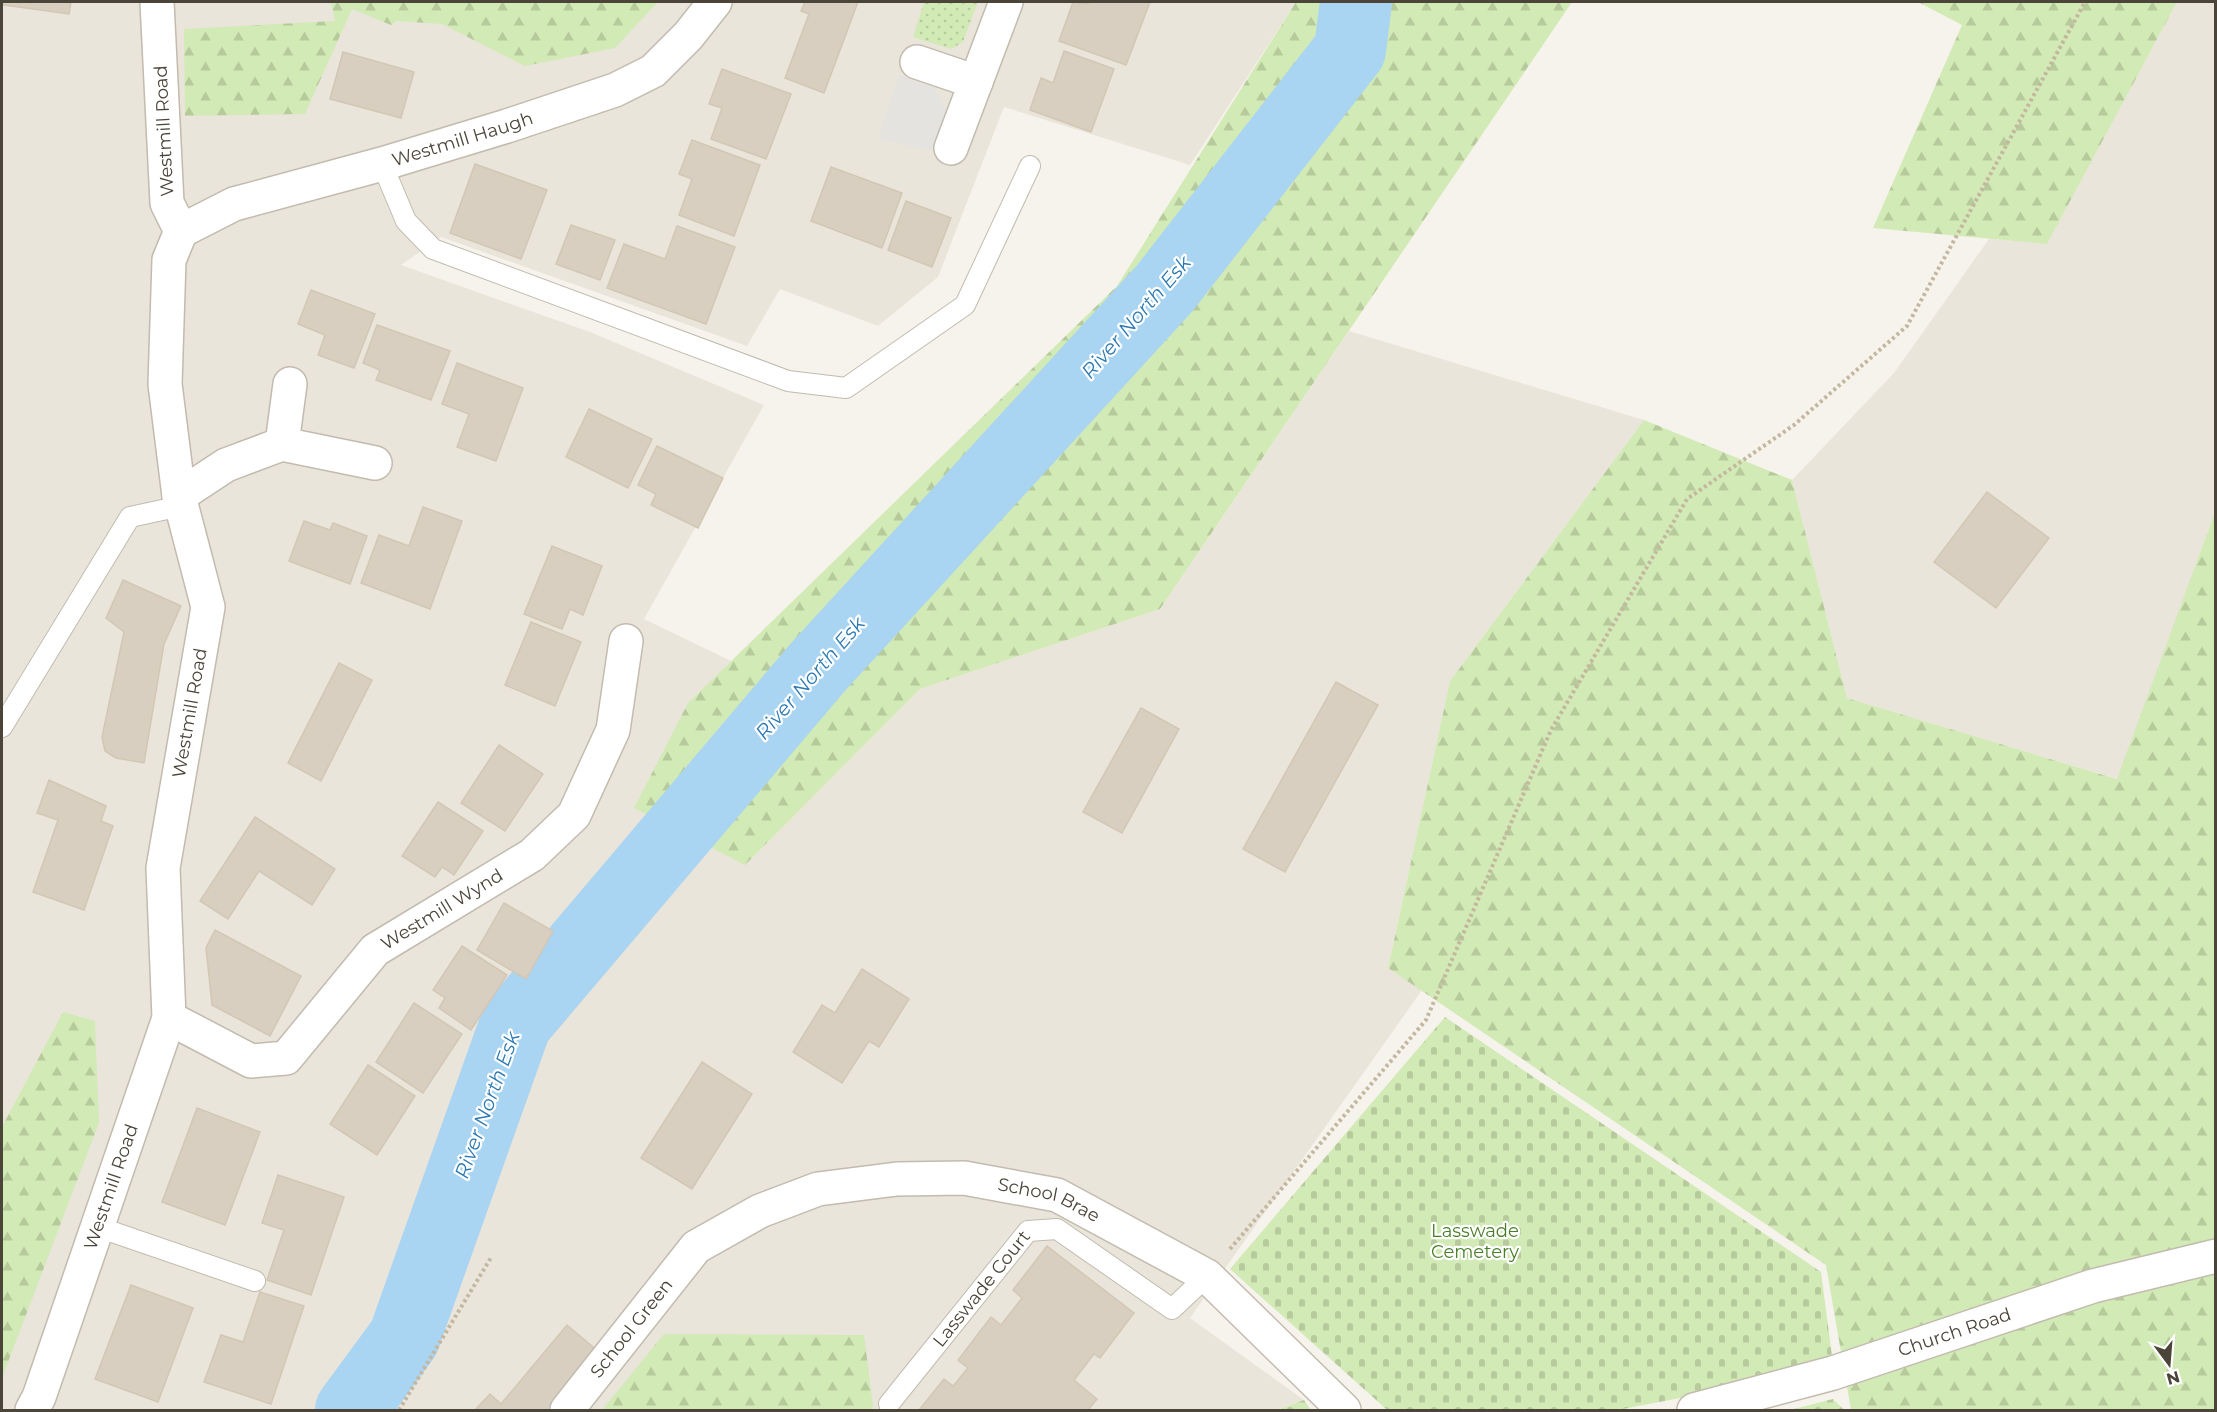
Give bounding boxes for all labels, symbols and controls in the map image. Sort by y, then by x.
street label: Westmill Road [150,65,178,197]
street label: Westmill Haugh [389,107,536,171]
water label: River North Esk [1076,250,1197,383]
water label: River North Esk [750,611,871,744]
street label: Westmill Road [168,646,212,779]
street label: Westmill Wynd [377,864,507,955]
water label: River North Esk [449,1027,525,1182]
street label: Westmill Road [79,1121,143,1253]
street label: School Brae [996,1173,1104,1227]
park label: Lasswade Cemetery [1431,1220,1519,1263]
street label: Lasswade Court [928,1226,1035,1351]
street label: School Green [586,1274,677,1382]
street label: Church Road [1895,1303,2014,1361]
north arrow [2139,1334,2199,1394]
text: N [2164,1367,2182,1389]

